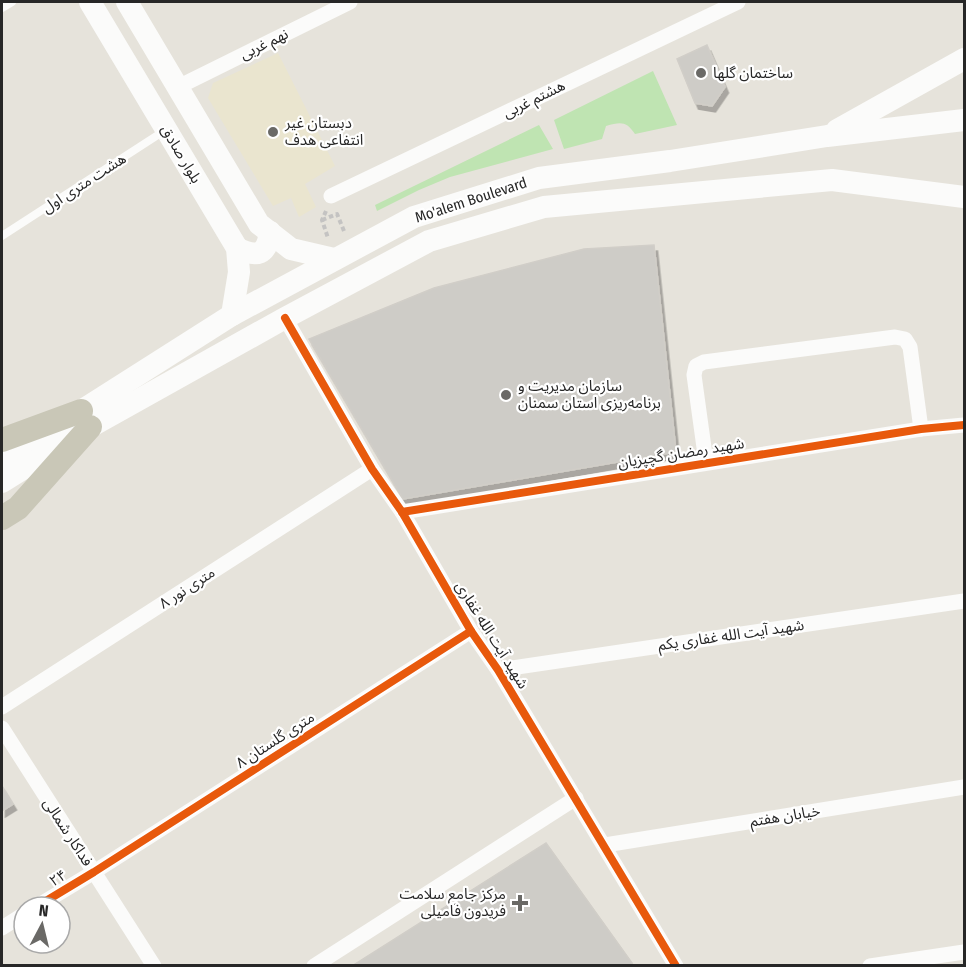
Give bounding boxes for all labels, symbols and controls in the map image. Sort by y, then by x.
street label: نهم غربی [237,25,292,65]
place label: ساختمان گلها [713,64,793,82]
marker: ساختمان گلها [694,66,708,80]
street label: هشتم غربی [500,76,569,124]
place label: دبستان غیر انتفاعی هدف [284,114,363,149]
street label: بلوار صادق [157,122,205,186]
marker: دبستان غیر انتفاعی هدف [266,125,280,139]
street label: هشت متری اول [39,149,129,217]
street label: Mo'alem Boulevard [413,173,529,227]
place label: سازمان مدیریت و برنامه‌ریزی استان سمنان [518,377,661,412]
marker: سازمان مدیریت و برنامه‌ریزی استان سمنان [499,388,513,402]
street label: شهید رمضان گچپزیان [617,434,746,473]
street label: ۸ متری نور [156,563,218,613]
street label: شهید آیت الله غفاری [452,578,532,692]
street label: شهید آیت الله غفاری یکم [657,616,806,656]
street label: ۸ متری گلستان [232,708,318,772]
street label: فداکار شمالی [39,795,97,870]
street label: خیابان هفتم [748,802,822,832]
street label: ۲۴ [46,866,70,890]
place label: مرکز جامع سلامت فریدون فامیلی [400,885,506,920]
marker: مرکز جامع سلامت فریدون فامیلی [511,894,529,912]
north arrow [12,895,72,955]
text: N [38,901,50,921]

